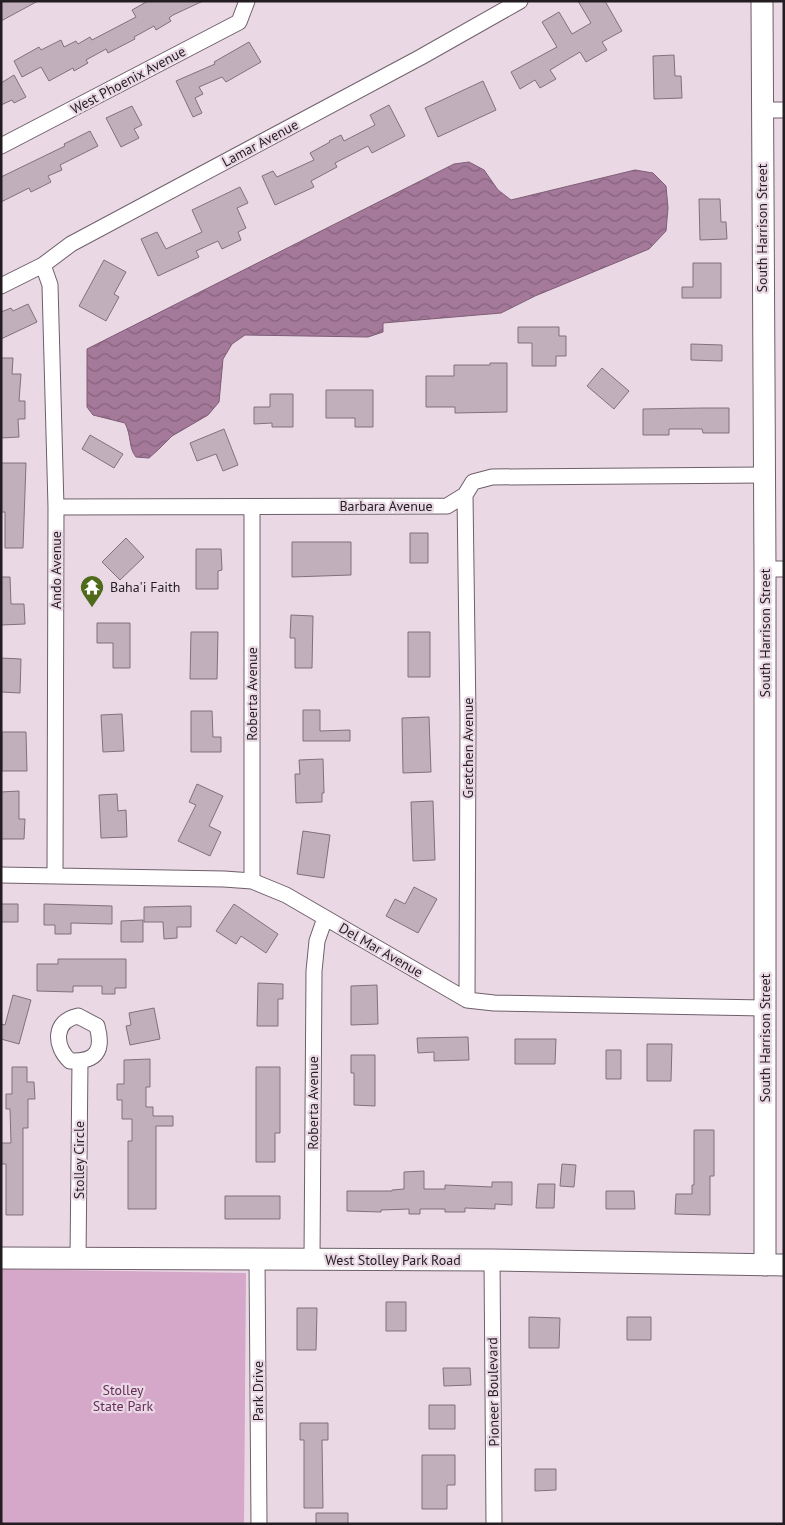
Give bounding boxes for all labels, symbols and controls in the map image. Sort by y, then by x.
street label: West Phoenix Avenue [67,42,189,118]
street label: Lamar Avenue [219,115,301,171]
street label: South Harrison Street [753,163,771,292]
street label: Barbara Avenue [339,497,433,515]
street label: Ando Avenue [47,531,65,609]
street label: South Harrison Street [756,568,774,697]
temple icon: Baha'i Faith [79,574,105,608]
place label: Baha'i Faith [110,578,181,596]
street label: Roberta Avenue [243,647,261,741]
street label: Gretchen Avenue [459,698,477,798]
street label: Del Mar Avenue [336,919,426,981]
street label: South Harrison Street [756,973,774,1102]
street label: Roberta Avenue [304,1056,322,1150]
street label: Stolley Circle [70,1121,88,1199]
street label: West Stolley Park Road [325,1251,461,1269]
street label: Pioneer Boulevard [483,1337,503,1447]
street label: Park Drive [249,1361,267,1421]
park label: Stolley State Park [93,1381,153,1415]

